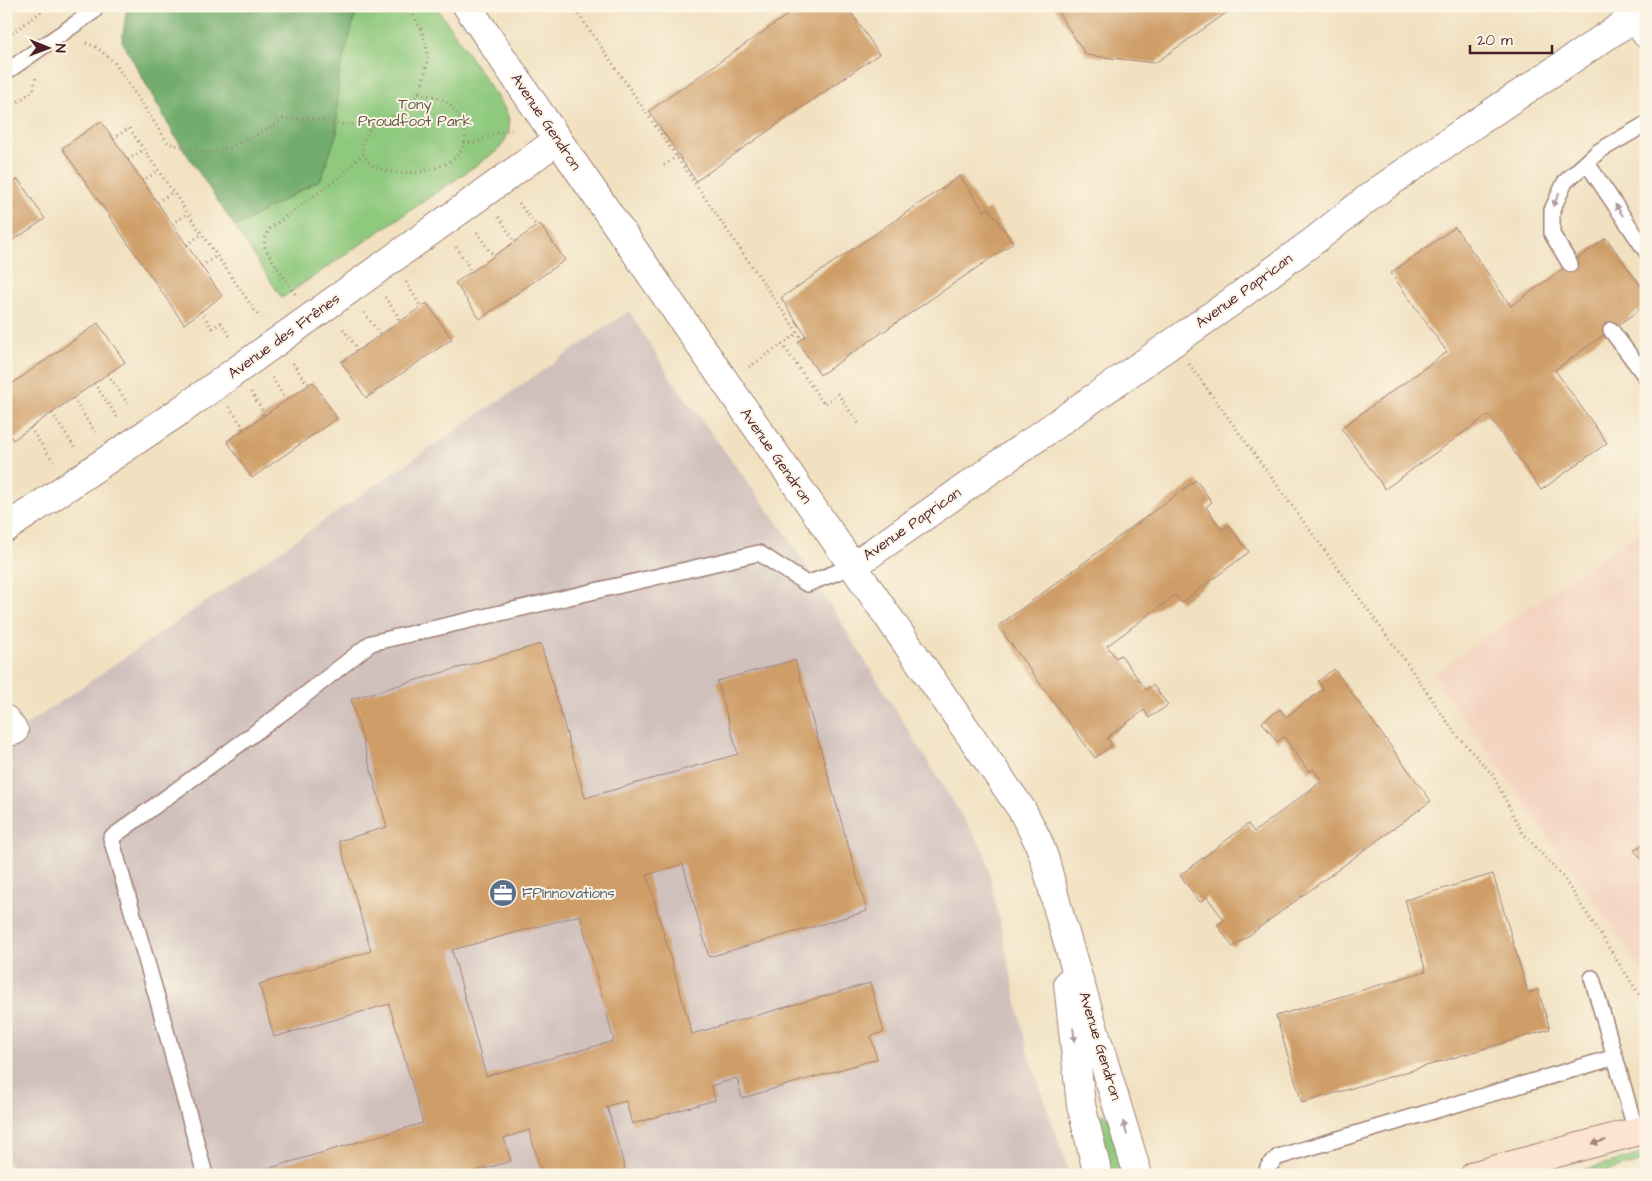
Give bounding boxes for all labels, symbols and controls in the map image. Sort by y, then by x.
north arrow [22,22,72,72]
scale bar [1470,22,1552,54]
text: 20 m [1477,30,1513,51]
text: N [50,44,70,53]
street label: Avenue Gendron [506,69,586,175]
park label: Tony Proudfoot Park [358,94,472,132]
one-way arrow [1552,193,1560,207]
one-way arrow [1614,203,1624,217]
street label: Avenue Paprican [1191,248,1297,333]
street label: Avenue des Frênes [224,288,345,384]
street label: Avenue Gendron [735,404,817,509]
street label: Avenue Paprican [859,482,966,566]
office icon: FPInnovations [488,878,518,908]
place label: FPInnovations [522,883,615,904]
street label: Avenue Gendron [1073,989,1127,1103]
one-way arrow [1070,1028,1078,1044]
one-way arrow [1120,1120,1128,1135]
one-way arrow [1591,1139,1606,1147]

